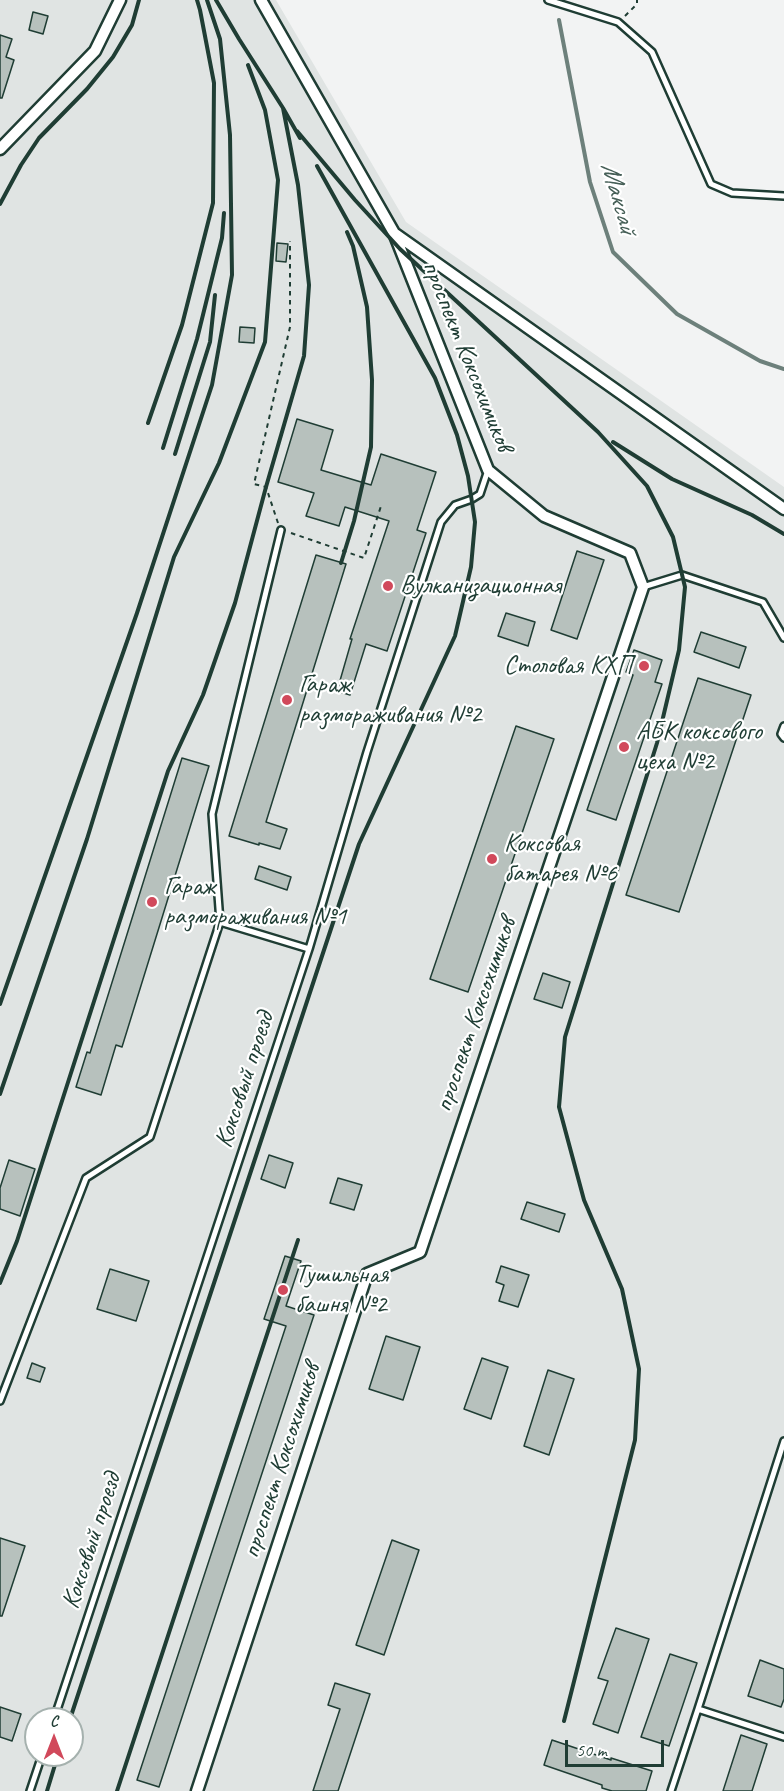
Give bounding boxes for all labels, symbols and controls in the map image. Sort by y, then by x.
water label: Максай [592,159,644,237]
street label: проспект Коксохимиков [415,256,519,456]
place label: Вулканизационная [400,570,561,602]
marker: Вулканизационная [381,579,395,593]
place label: Столовая КХП [504,650,632,682]
marker: Столовая КХП [637,659,651,673]
place label: Гараж размораживания №2 [299,669,481,730]
marker: Гараж размораживания №2 [280,693,294,707]
place label: АБК коксового цеха №2 [636,716,762,778]
marker: АБК коксового цеха №2 [617,740,631,754]
place label: Коксовая батарея №6 [504,828,617,890]
marker: Коксовая батарея №6 [485,852,499,866]
place label: Гараж размораживания №1 [164,871,346,933]
marker: Гараж размораживания №1 [145,895,159,909]
street label: проспект Коксохимиков [428,914,524,1116]
street label: Коксовый проезд [208,1008,282,1152]
place label: Тушильная башня №2 [295,1259,388,1320]
marker: Тушильная башня №2 [276,1283,290,1297]
street label: проспект Коксохимиков [236,1360,328,1562]
street label: Коксовый проезд [55,1469,129,1613]
north arrow [24,1707,84,1767]
text: С [50,1711,58,1731]
scale bar [568,1728,667,1766]
text: 50 m [576,1739,607,1761]

